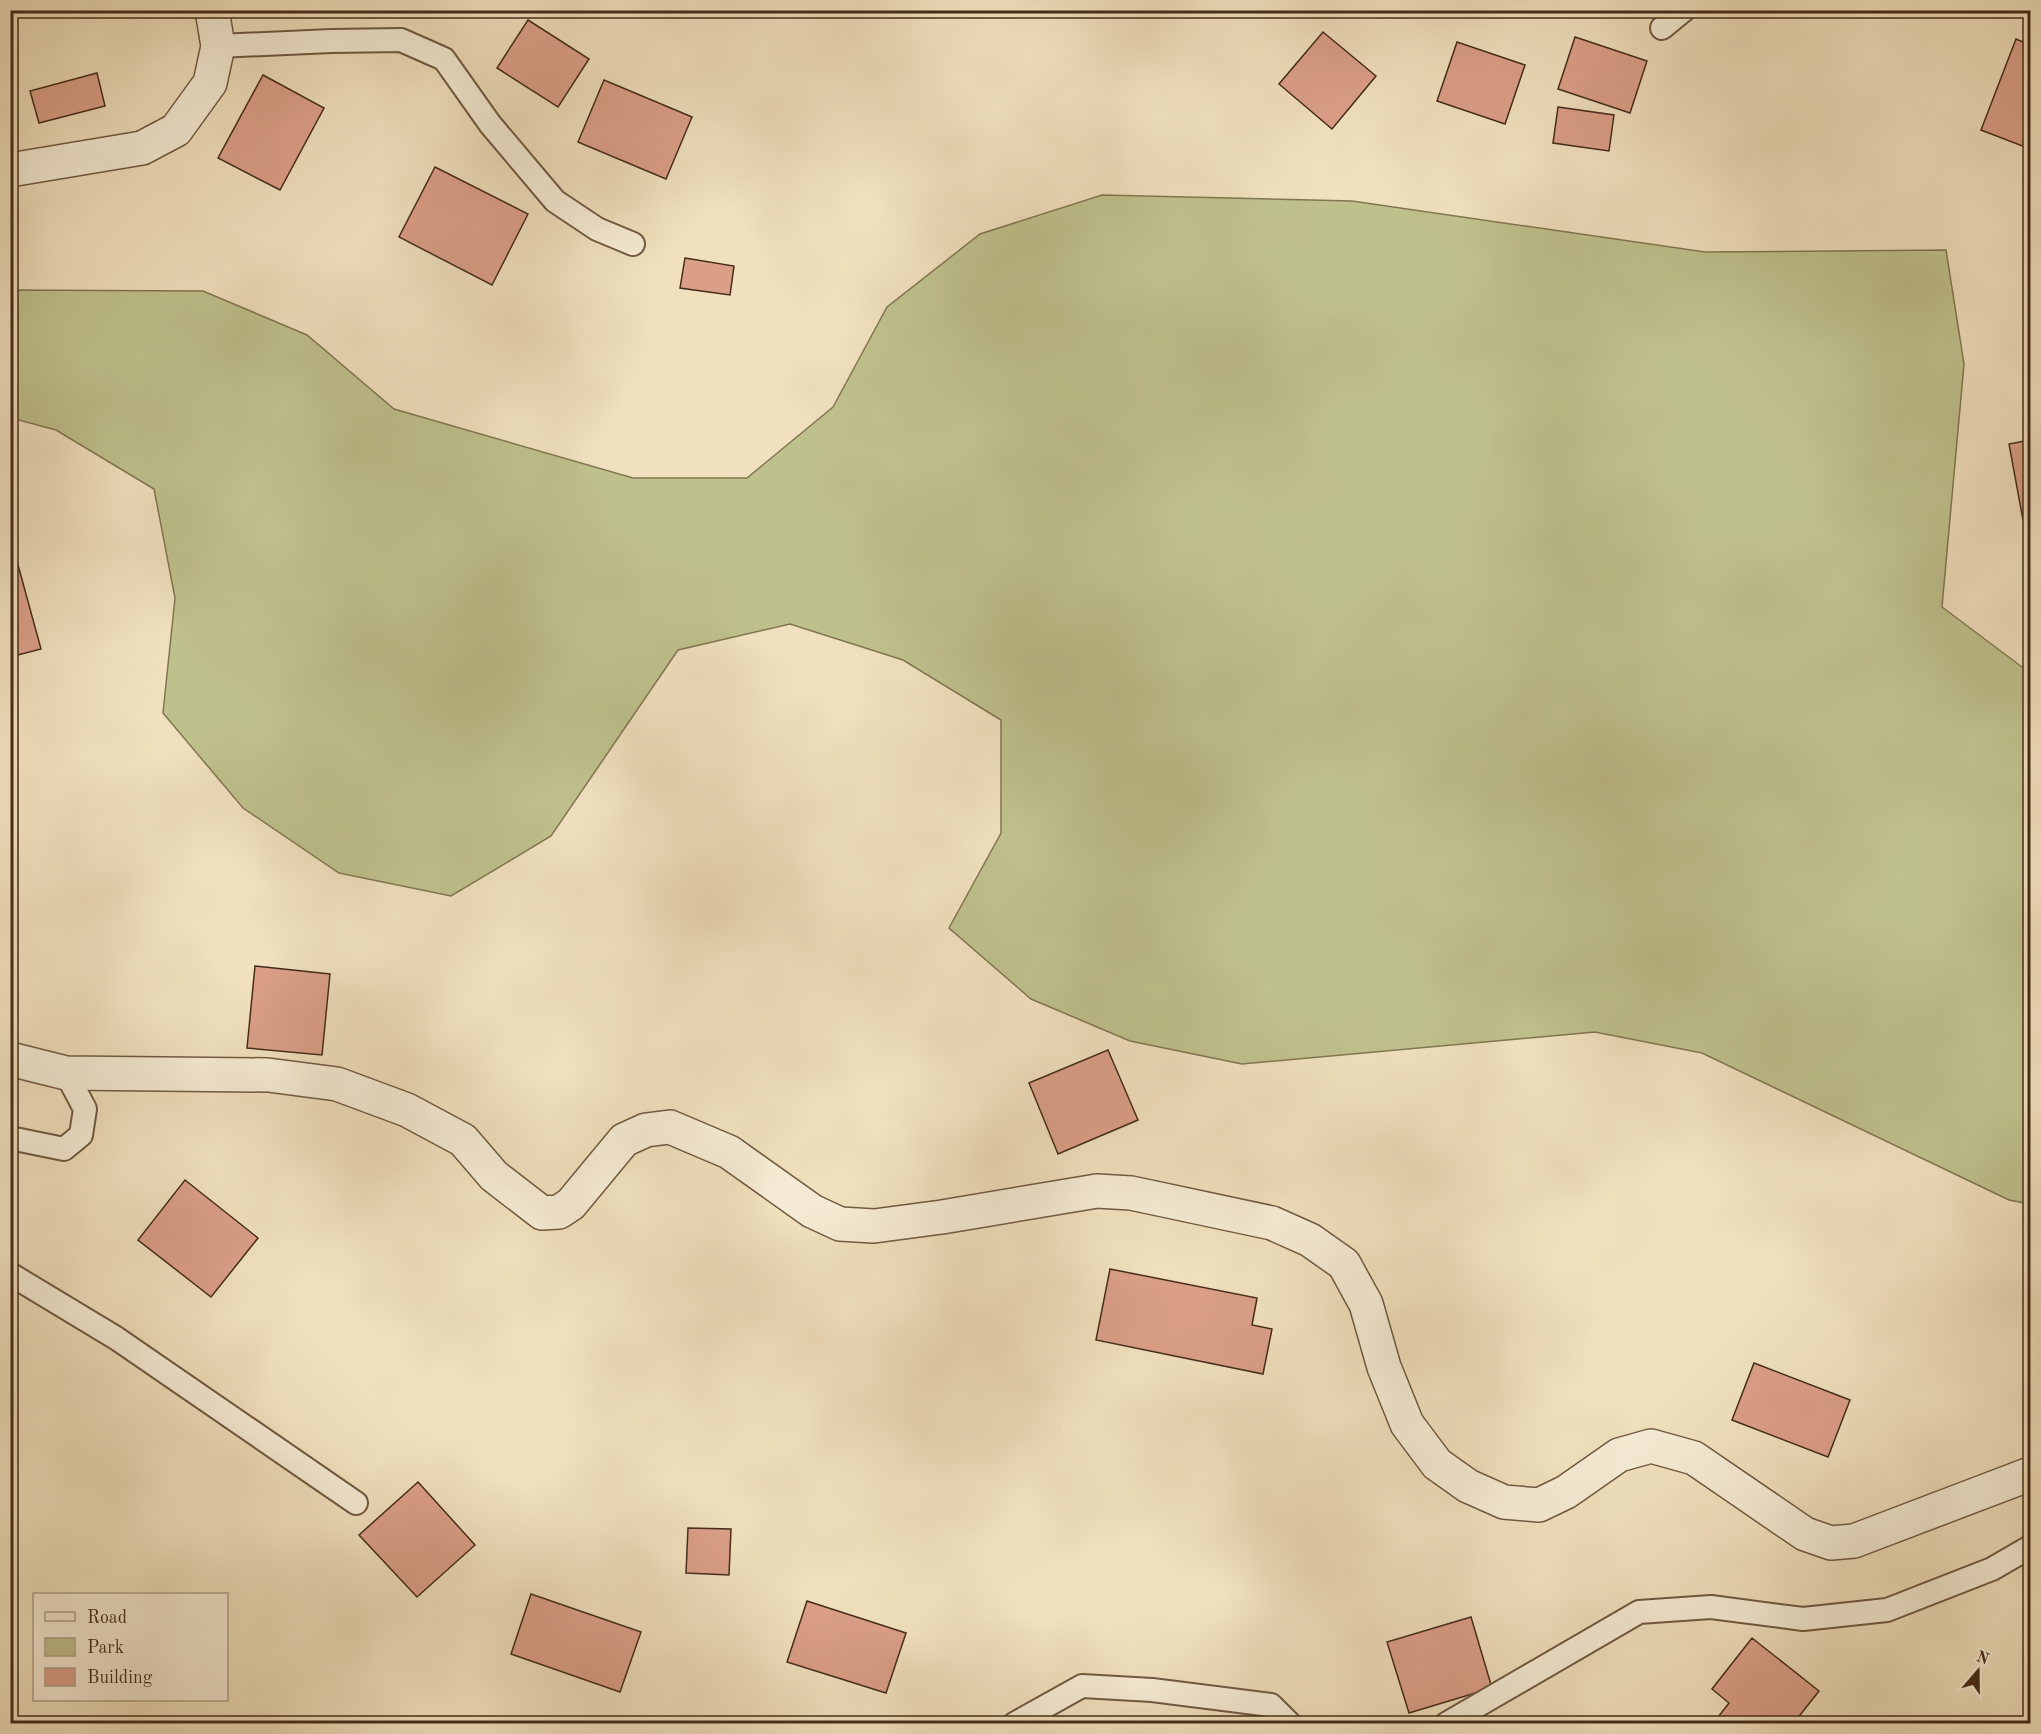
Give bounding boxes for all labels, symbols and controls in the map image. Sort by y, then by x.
legend [33,1593,228,1701]
text: Road [87,1609,127,1627]
text: Park [87,1639,124,1657]
north arrow [1948,1641,2008,1701]
text: N [1974,1649,1992,1669]
text: Building [87,1669,153,1687]

